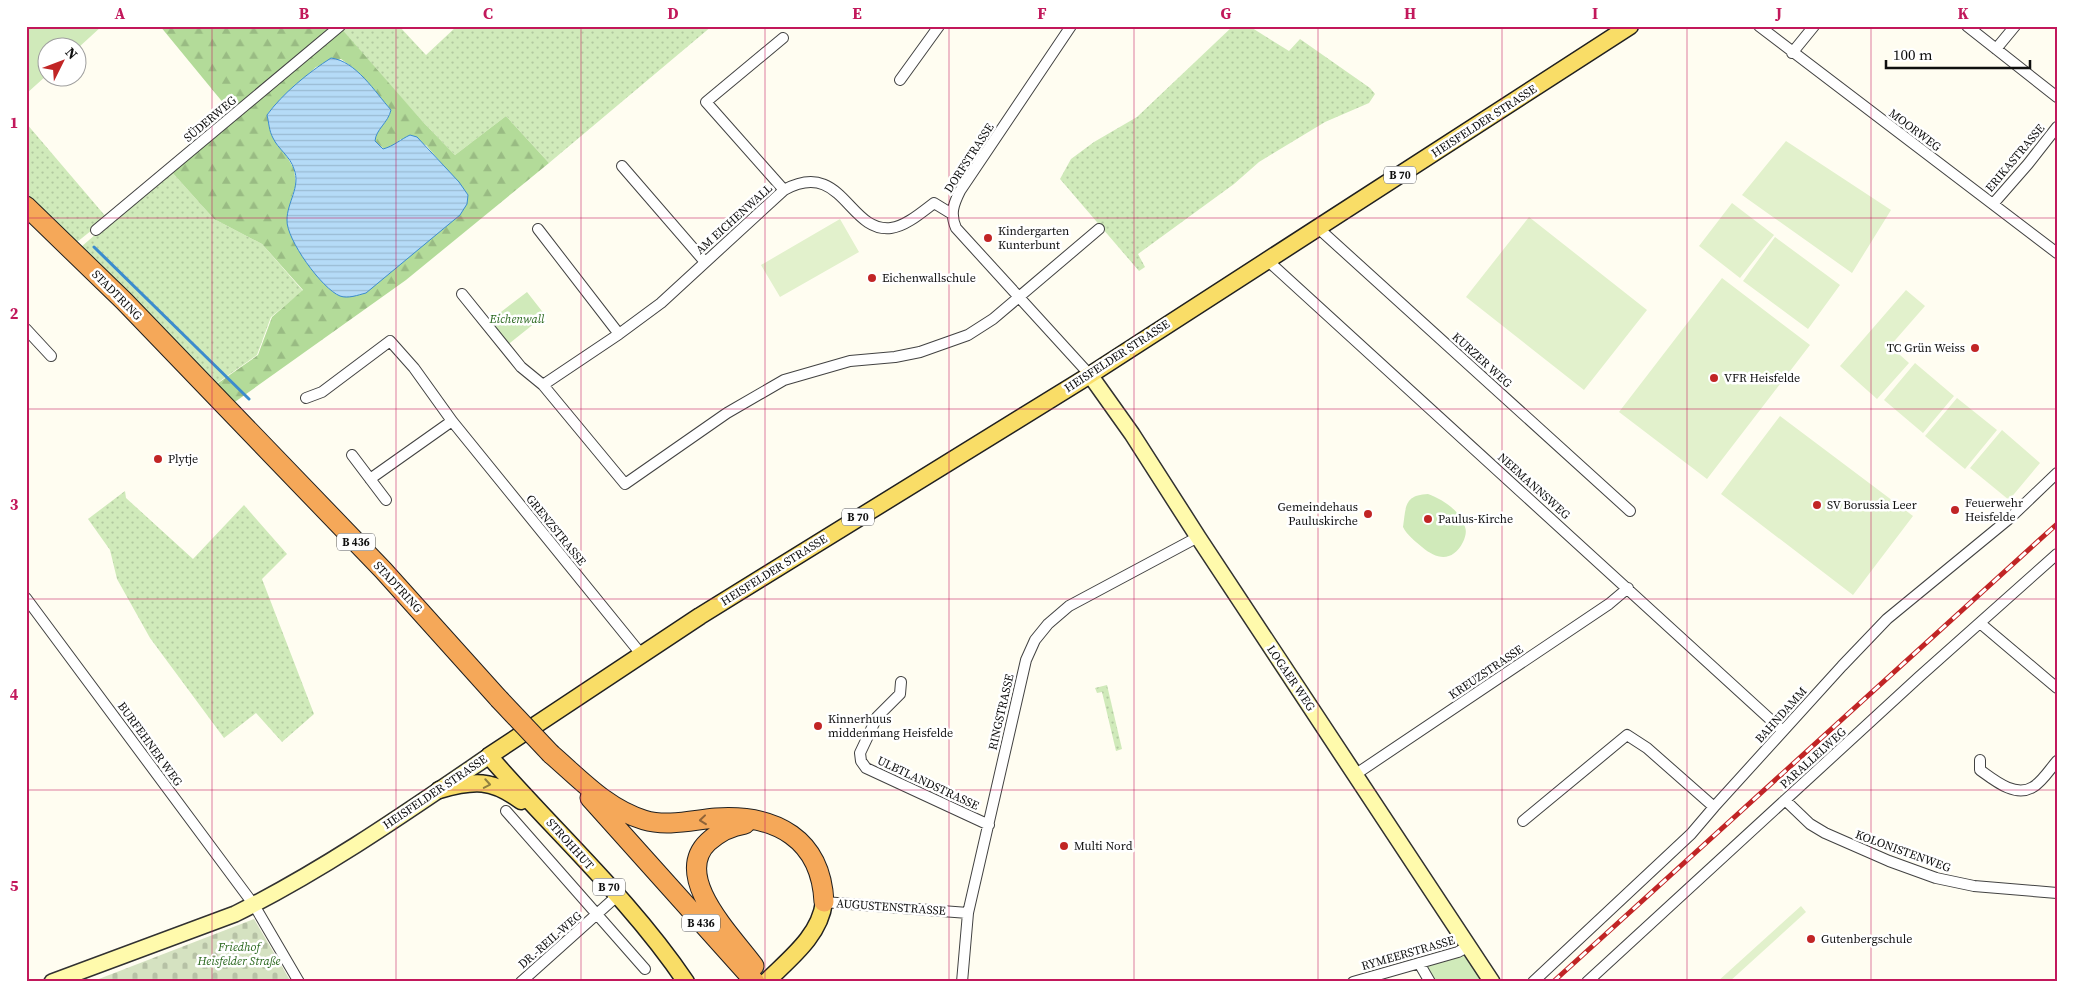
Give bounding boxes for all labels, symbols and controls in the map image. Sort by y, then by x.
text: A [115,2,126,24]
text: B [299,2,310,24]
text: C [483,2,493,24]
text: D [667,2,679,24]
text: E [852,2,862,24]
text: F [1037,2,1047,24]
text: G [1221,2,1232,24]
text: H [1404,2,1416,24]
text: I [1592,2,1598,24]
text: J [1775,2,1782,24]
text: K [1957,2,1969,24]
north arrow [38,38,88,88]
scale bar [1886,38,2029,70]
text: N [61,43,83,64]
text: 100 m [1893,44,1933,65]
street label: HEISFELDER STRASSE [1428,81,1540,161]
street label: SÜDERWEG [180,92,240,146]
street label: MOORWEG [1886,105,1944,155]
text: 1 [10,111,18,133]
street label: DORFSTRASSE [940,120,998,196]
street label: ERIKASTRASSE [1982,121,2048,195]
road number: B 70 [1384,166,1416,184]
street label: AM EICHENWALL [692,180,776,258]
place label: Kindergarten Kunterbunt [998,223,1069,253]
marker: Kindergarten Kunterbunt [982,232,994,244]
street label: STADTRING [88,266,146,324]
place label: Eichenwallschule [882,270,976,286]
marker: Eichenwallschule [866,272,878,284]
text: 2 [10,302,19,324]
park label: Eichenwall [489,311,545,327]
street label: HEISFELDER STRASSE [1061,316,1173,396]
street label: KURZER WEG [1449,329,1515,391]
place label: TC Grün Weiss [1887,340,1965,356]
marker: TC Grün Weiss [1969,342,1981,354]
place label: VFR Heisfelde [1724,370,1800,386]
marker: VFR Heisfelde [1708,372,1720,384]
street label: NEEMANNSWEG [1494,449,1574,523]
place label: Plytje [168,451,198,467]
marker: Plytje [152,453,164,465]
street label: GRENZSTRASSE [522,491,590,569]
text: 3 [10,493,19,515]
place label: Feuerwehr Heisfelde [1965,495,2023,525]
place label: SV Borussia Leer [1827,497,1917,513]
place label: Gemeindehaus Pauluskirche [1278,499,1358,529]
marker: SV Borussia Leer [1811,499,1823,511]
marker: Feuerwehr Heisfelde [1949,504,1961,516]
road number: B 70 [842,508,874,526]
marker: Gemeindehaus Pauluskirche [1362,508,1374,520]
place label: Paulus-Kirche [1438,511,1513,527]
marker: Paulus-Kirche [1422,513,1434,525]
street label: HEISFELDER STRASSE [718,531,830,609]
road number: B 436 [337,534,375,550]
street label: STADTRING [370,558,426,616]
street label: KREUZSTRASSE [1446,641,1526,703]
street label: LOGAER WEG [1263,642,1319,714]
street label: RINGSTRASSE [984,672,1018,752]
text: 4 [10,683,19,705]
street label: BAHNDAMM [1751,683,1811,747]
street label: BURFEHNER WEG [114,699,186,789]
place label: Kinnerhuus middenmang Heisfelde [828,711,953,741]
marker: Kinnerhuus middenmang Heisfelde [812,720,824,732]
street label: PARALLELWEG [1776,724,1850,792]
street label: HEISFELDER STRASSE [380,751,490,833]
street label: ULBTLANDSTRASSE [874,752,982,814]
one-way arrow [483,778,491,788]
one-way arrow [699,814,707,825]
street label: STROHHUT [543,815,598,874]
street label: KOLONISTENWEG [1853,826,1953,876]
place label: Multi Nord [1074,838,1133,854]
marker: Multi Nord [1058,840,1070,852]
text: 5 [10,874,19,896]
road number: B 70 [593,879,625,896]
street label: AUGUSTENSTRASSE [836,895,946,919]
street label: DR.-REIL-WEG [515,908,585,972]
road number: B 436 [682,914,720,931]
place label: Gutenbergschule [1821,931,1912,947]
street label: RYMEERSTRASSE [1359,932,1457,974]
marker: Gutenbergschule [1805,933,1817,945]
park label: Friedhof Heisfelder Straße [197,939,281,969]

